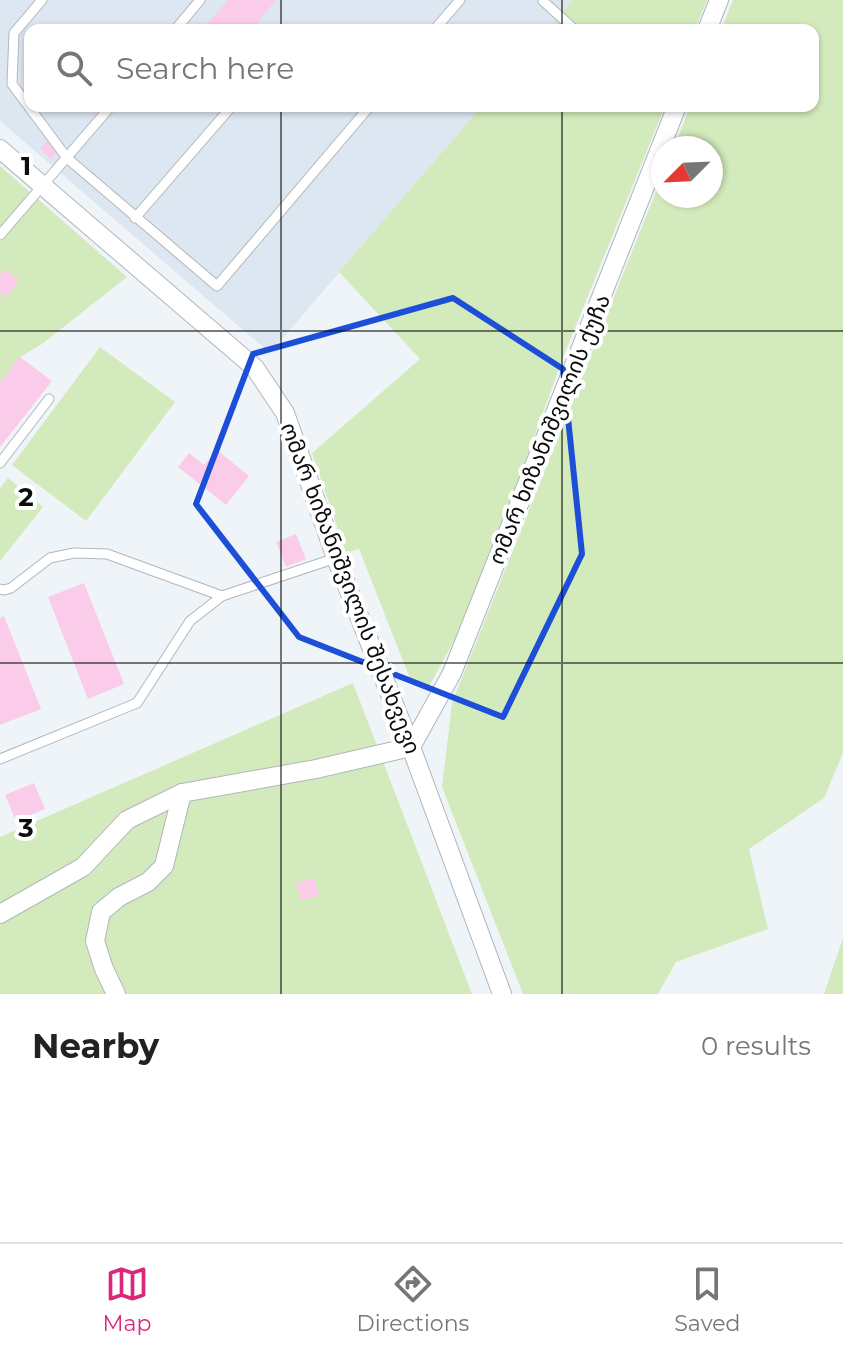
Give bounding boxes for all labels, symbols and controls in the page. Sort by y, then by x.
search box [24,24,819,112]
icon: search [52,46,96,90]
text: Search here [116,50,294,87]
north arrow [651,136,723,208]
text: 1 [21,150,31,182]
street label: ომარ ხიზანიშვილის ქუჩა [483,290,616,568]
street label: ომარ ხიზანიშვილის შესახვევი [275,419,426,758]
text: 2 [18,481,34,513]
text: 3 [17,812,34,844]
text: Nearby [32,1025,159,1067]
text: 0 results [701,1030,811,1062]
tab: Map [103,1262,151,1337]
tab: Directions [357,1262,469,1337]
tab: Saved [674,1262,740,1337]

